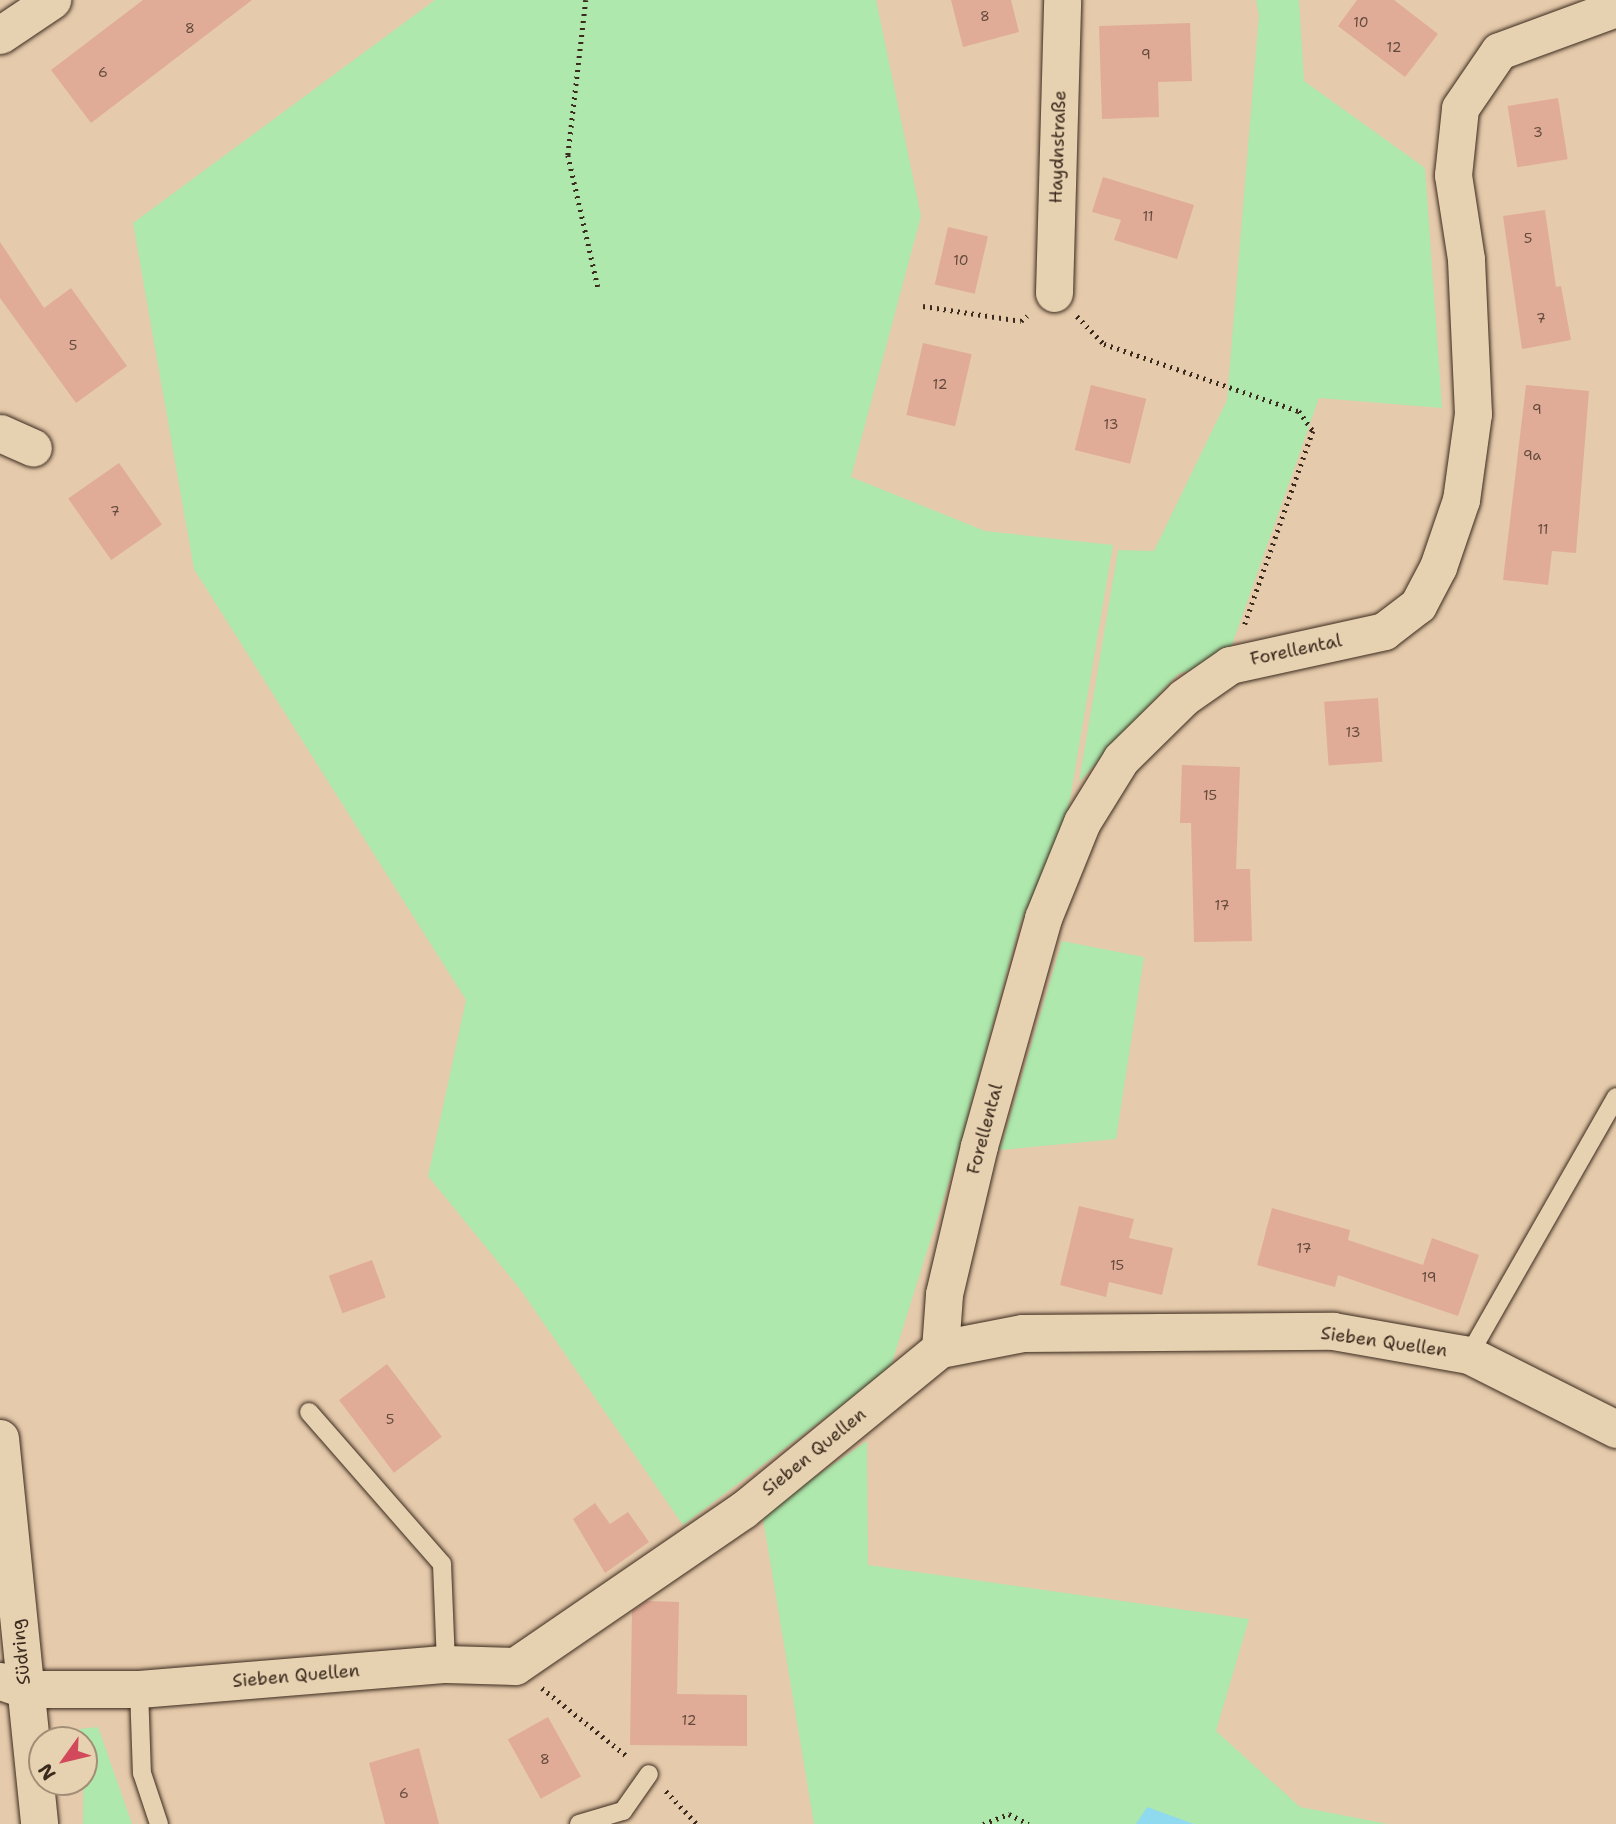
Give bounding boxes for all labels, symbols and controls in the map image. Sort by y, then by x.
house number: 8 [980,8,990,24]
house number: 10 [1353,14,1369,30]
house number: 8 [185,20,195,36]
house number: 12 [1387,39,1401,55]
house number: 9 [1141,46,1151,62]
house number: 6 [98,64,108,80]
street label: Haydnstraße [1045,90,1071,204]
house number: 3 [1533,124,1543,140]
house number: 11 [1142,208,1154,224]
house number: 5 [1524,230,1532,246]
house number: 10 [953,252,969,268]
house number: 7 [1536,310,1546,326]
house number: 5 [69,337,77,353]
house number: 12 [933,376,947,392]
house number: 9 [1532,401,1542,417]
house number: 13 [1104,416,1118,432]
house number: 9a [1523,447,1541,463]
house number: 7 [110,503,120,519]
house number: 11 [1537,521,1549,537]
street label: Forellental [1248,630,1344,670]
house number: 13 [1346,724,1360,740]
house number: 15 [1203,787,1217,803]
house number: 17 [1215,897,1229,913]
street label: Forellental [963,1081,1007,1177]
house number: 17 [1297,1240,1311,1256]
house number: 15 [1110,1257,1124,1273]
house number: 19 [1421,1269,1437,1285]
street label: Sieben Quellen [1319,1322,1449,1362]
street label: Sieben Quellen [758,1403,870,1501]
house number: 5 [386,1411,394,1427]
street label: Südring [7,1618,35,1686]
street label: Sieben Quellen [232,1660,360,1692]
house number: 12 [682,1712,696,1728]
north arrow [28,1726,98,1796]
house number: 8 [540,1751,550,1767]
text: N [32,1759,61,1785]
house number: 6 [399,1785,409,1801]

